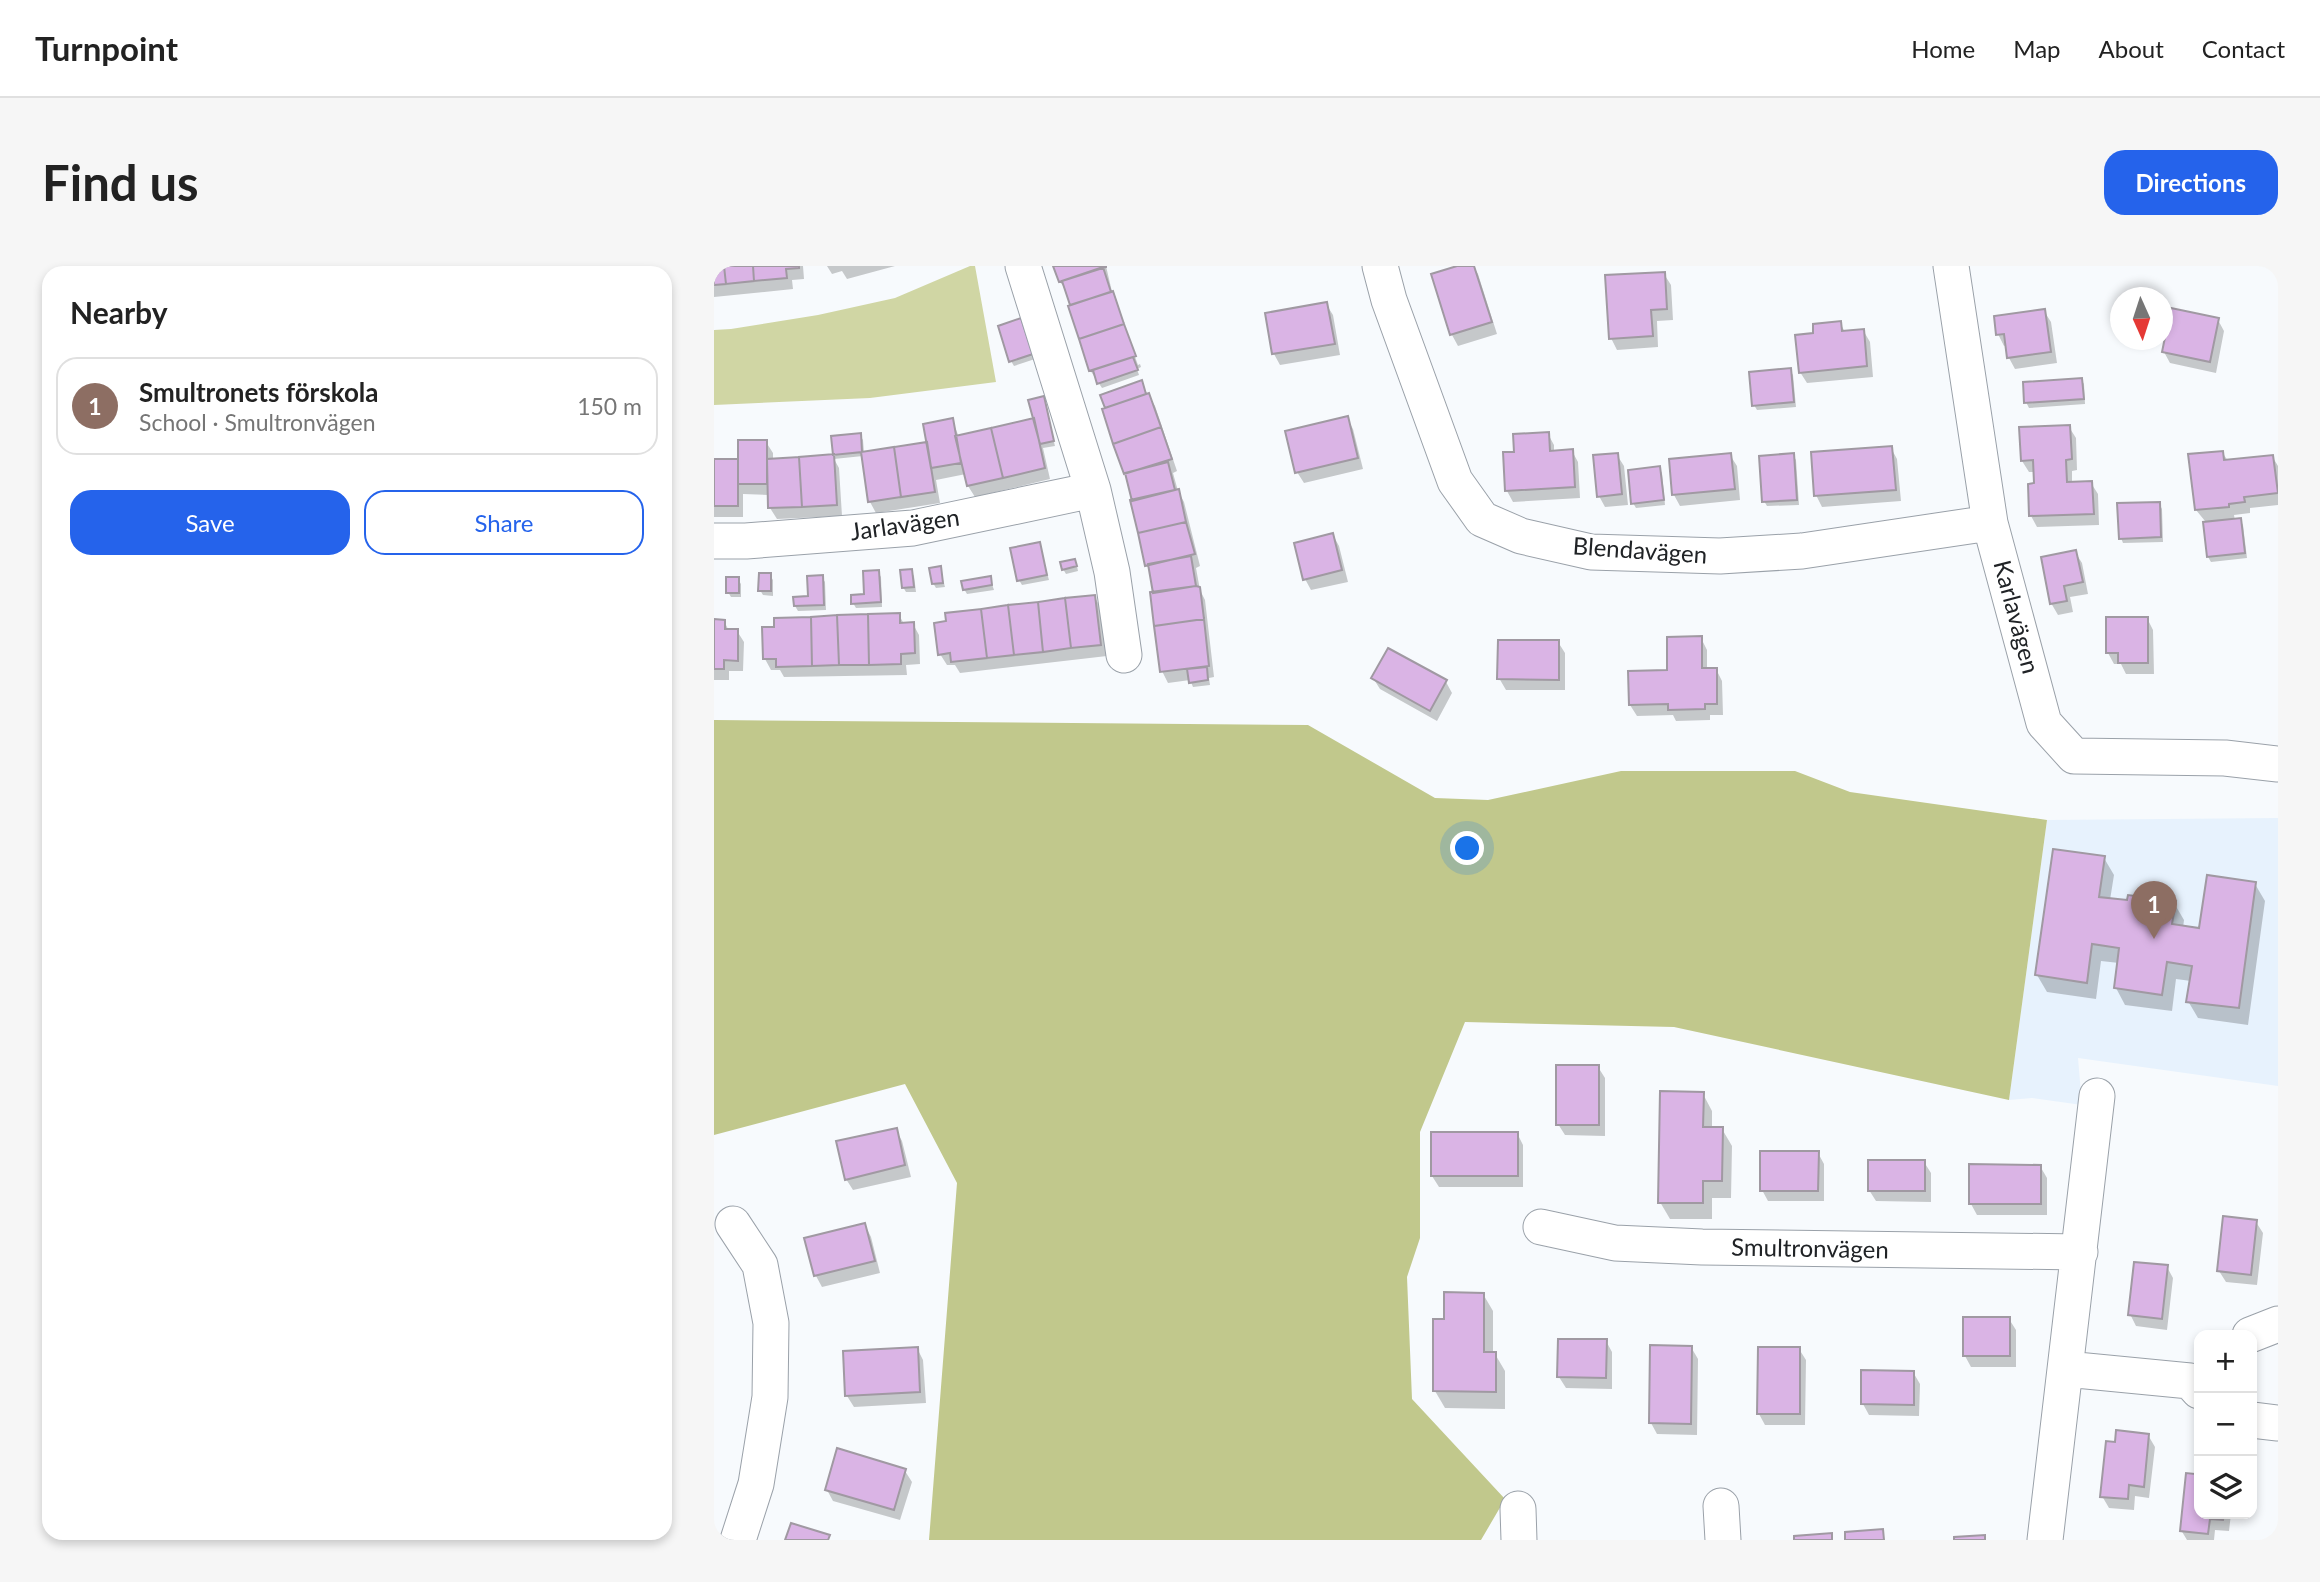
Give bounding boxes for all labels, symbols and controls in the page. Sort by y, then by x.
text: Turnpoint [35,28,178,68]
text: Home [1911,34,1975,63]
text: Map [2013,34,2061,63]
text: About [2099,34,2164,63]
text: Contact [2202,34,2285,63]
button: Directions [2104,150,2278,215]
text: Find us [42,153,199,211]
north arrow [2110,287,2173,350]
text: Nearby [70,294,168,330]
text: Smultronets förskola [139,376,379,408]
text: 1 [88,392,102,420]
text: 150 m [577,392,642,420]
text: School · Smultronvägen [139,408,375,436]
button: Save [70,490,350,555]
button: Share [364,490,644,555]
street label: Jarlavägen [848,501,961,546]
street label: Blendavägen [1572,530,1708,569]
street label: Karlavägen [1988,557,2046,677]
your location [1450,831,1484,865]
pin: 1 [2131,881,2177,939]
street label: Smultronvägen [1731,1232,1889,1263]
map controls [2194,1330,2257,1519]
button: + [2194,1330,2257,1393]
button: − [2194,1393,2257,1456]
button: layers [2194,1456,2257,1519]

